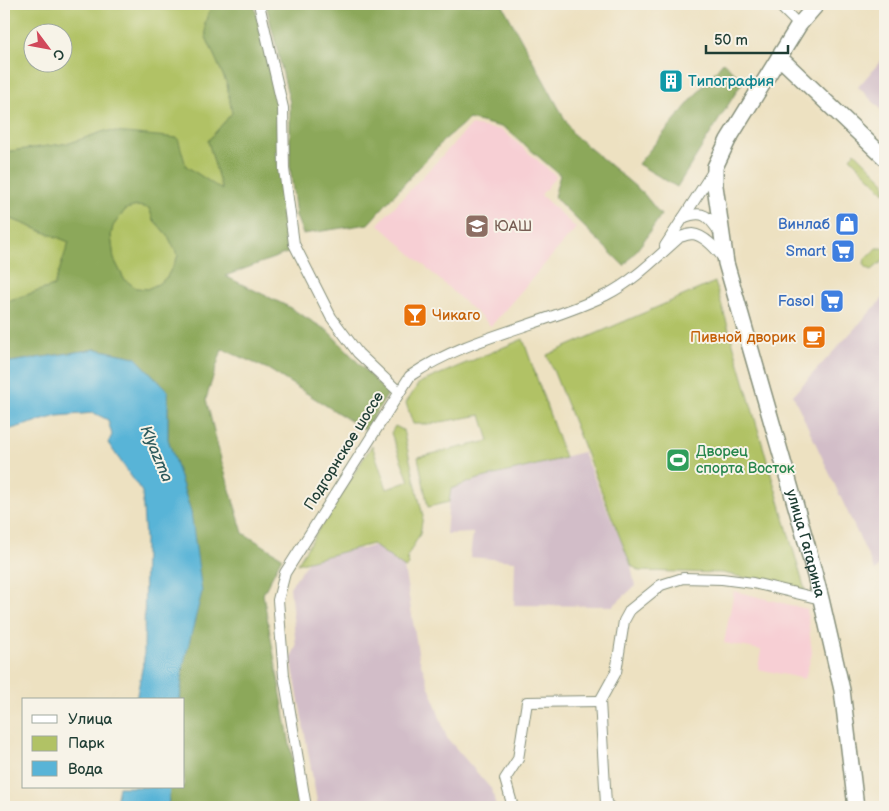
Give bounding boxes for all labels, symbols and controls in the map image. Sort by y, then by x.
north arrow [22,22,72,72]
scale bar [706,22,789,54]
text: 50 m [714,31,748,50]
text: С [49,46,68,63]
building icon: Типография [658,68,684,94]
place label: Типография [688,72,774,91]
shop icon: Винлаб [834,211,860,237]
school or university icon: ЮАШ [464,213,490,239]
place label: Винлаб [778,215,830,234]
place label: ЮАШ [494,217,532,236]
supermarket icon: Smart [830,238,856,264]
place label: Smart [786,242,826,261]
supermarket icon: Fasol [819,288,845,314]
place label: Fasol [778,292,814,311]
bar icon: Чикаго [402,302,428,328]
place label: Чикаго [432,306,480,325]
cafe icon: Пивной дворик [801,324,827,350]
place label: Пивной дворик [690,328,796,347]
street label: Подгорнское шоссе [300,388,388,514]
water label: Klyazma [136,423,176,485]
place label: Дворец спорта Восток [696,442,795,478]
sports icon: Дворец спорта Восток [665,447,691,473]
street label: улица Гагарина [782,487,830,600]
legend [22,698,185,788]
text: Улица [68,710,113,729]
text: Парк [68,734,105,753]
text: Вода [68,760,103,779]

